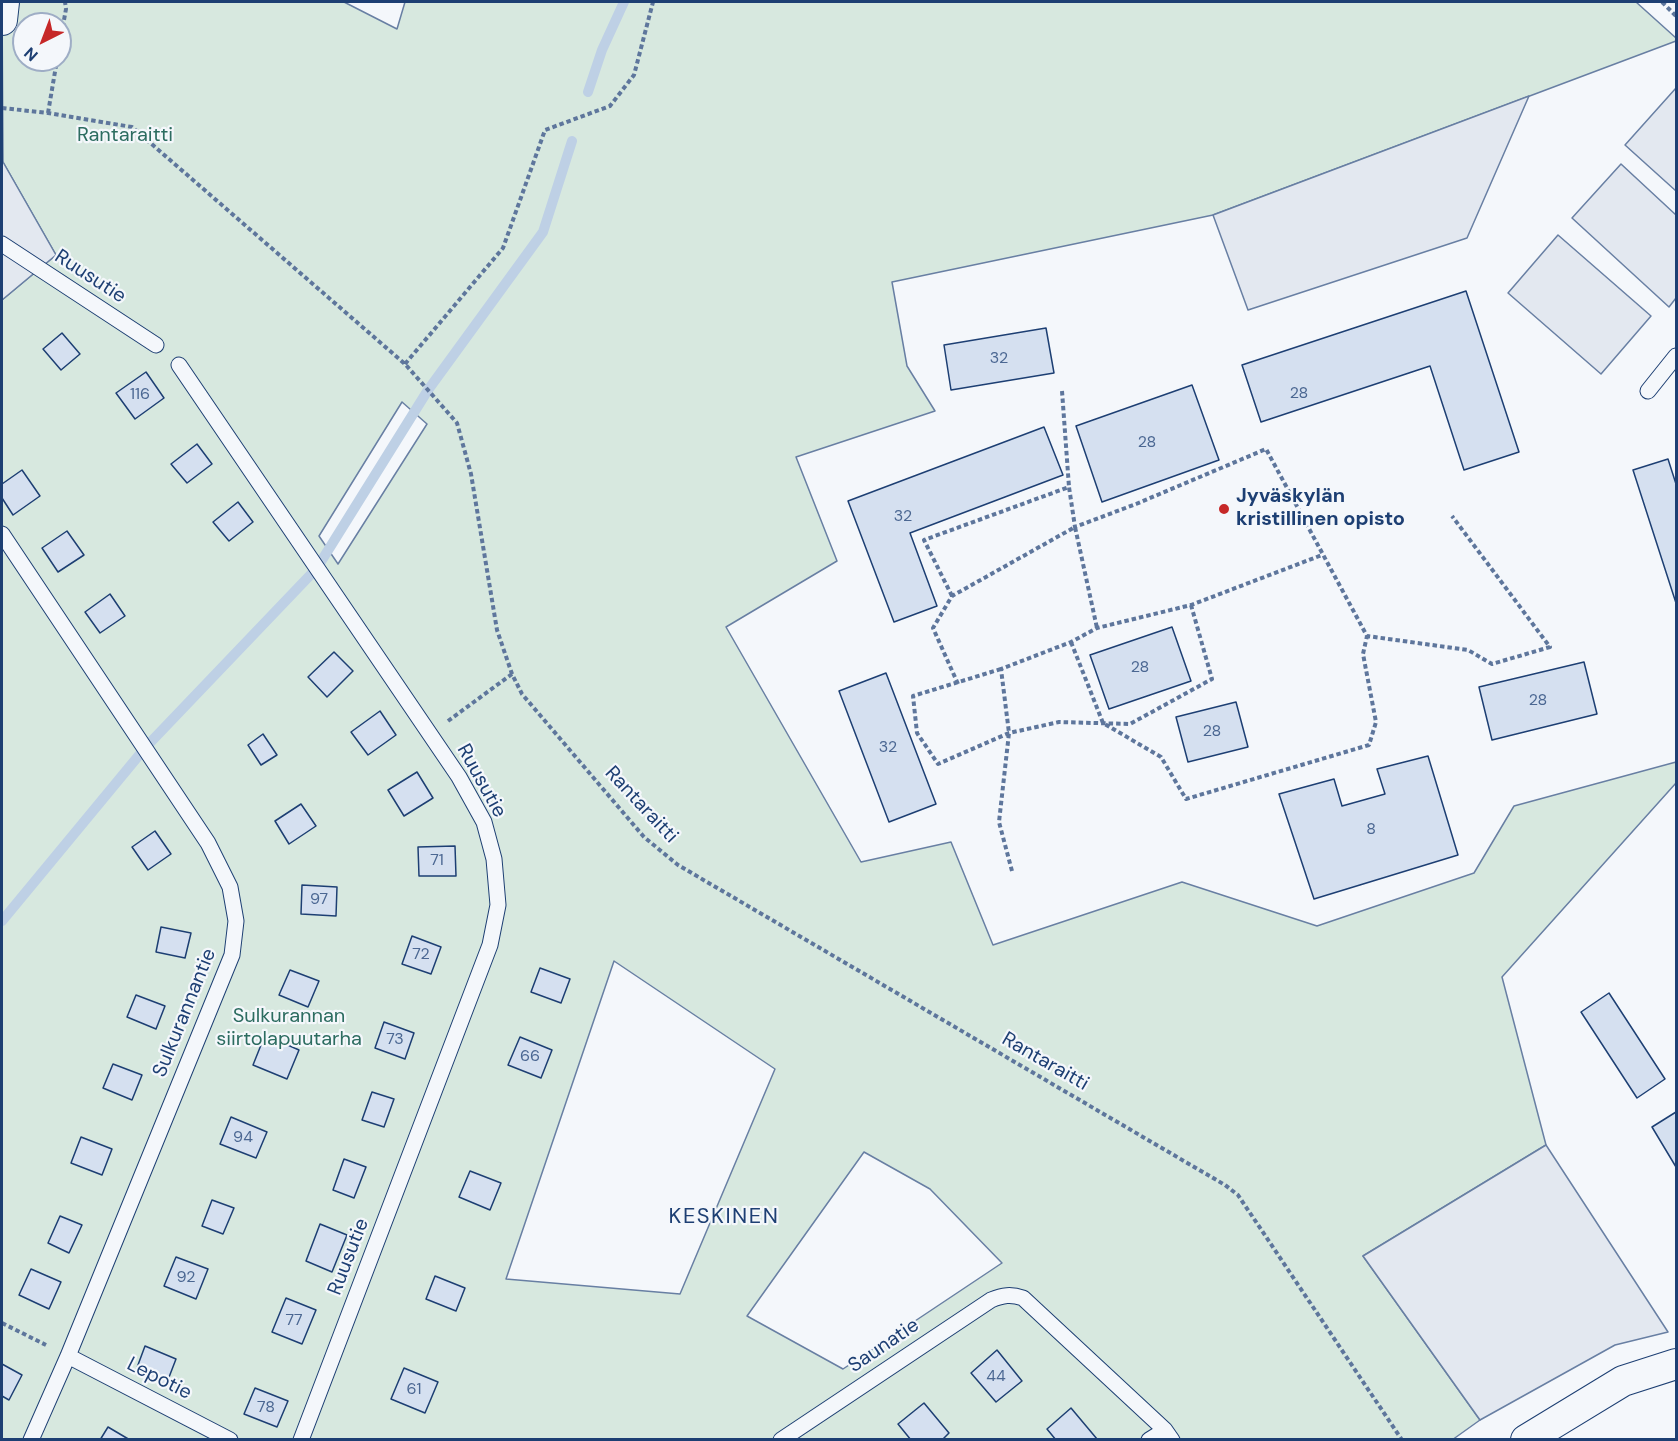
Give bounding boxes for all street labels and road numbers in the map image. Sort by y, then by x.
street label: Ruusutie [50,245,130,309]
street label: Ruusutie [451,740,511,822]
street label: Rantaraitti [599,762,683,848]
street label: Sulkurannantie [148,945,222,1081]
street label: Rantaraitti [997,1028,1093,1096]
street label: Ruusutie [323,1215,375,1299]
street label: Saunatie [844,1314,924,1378]
street label: Lepotie [123,1353,195,1405]

